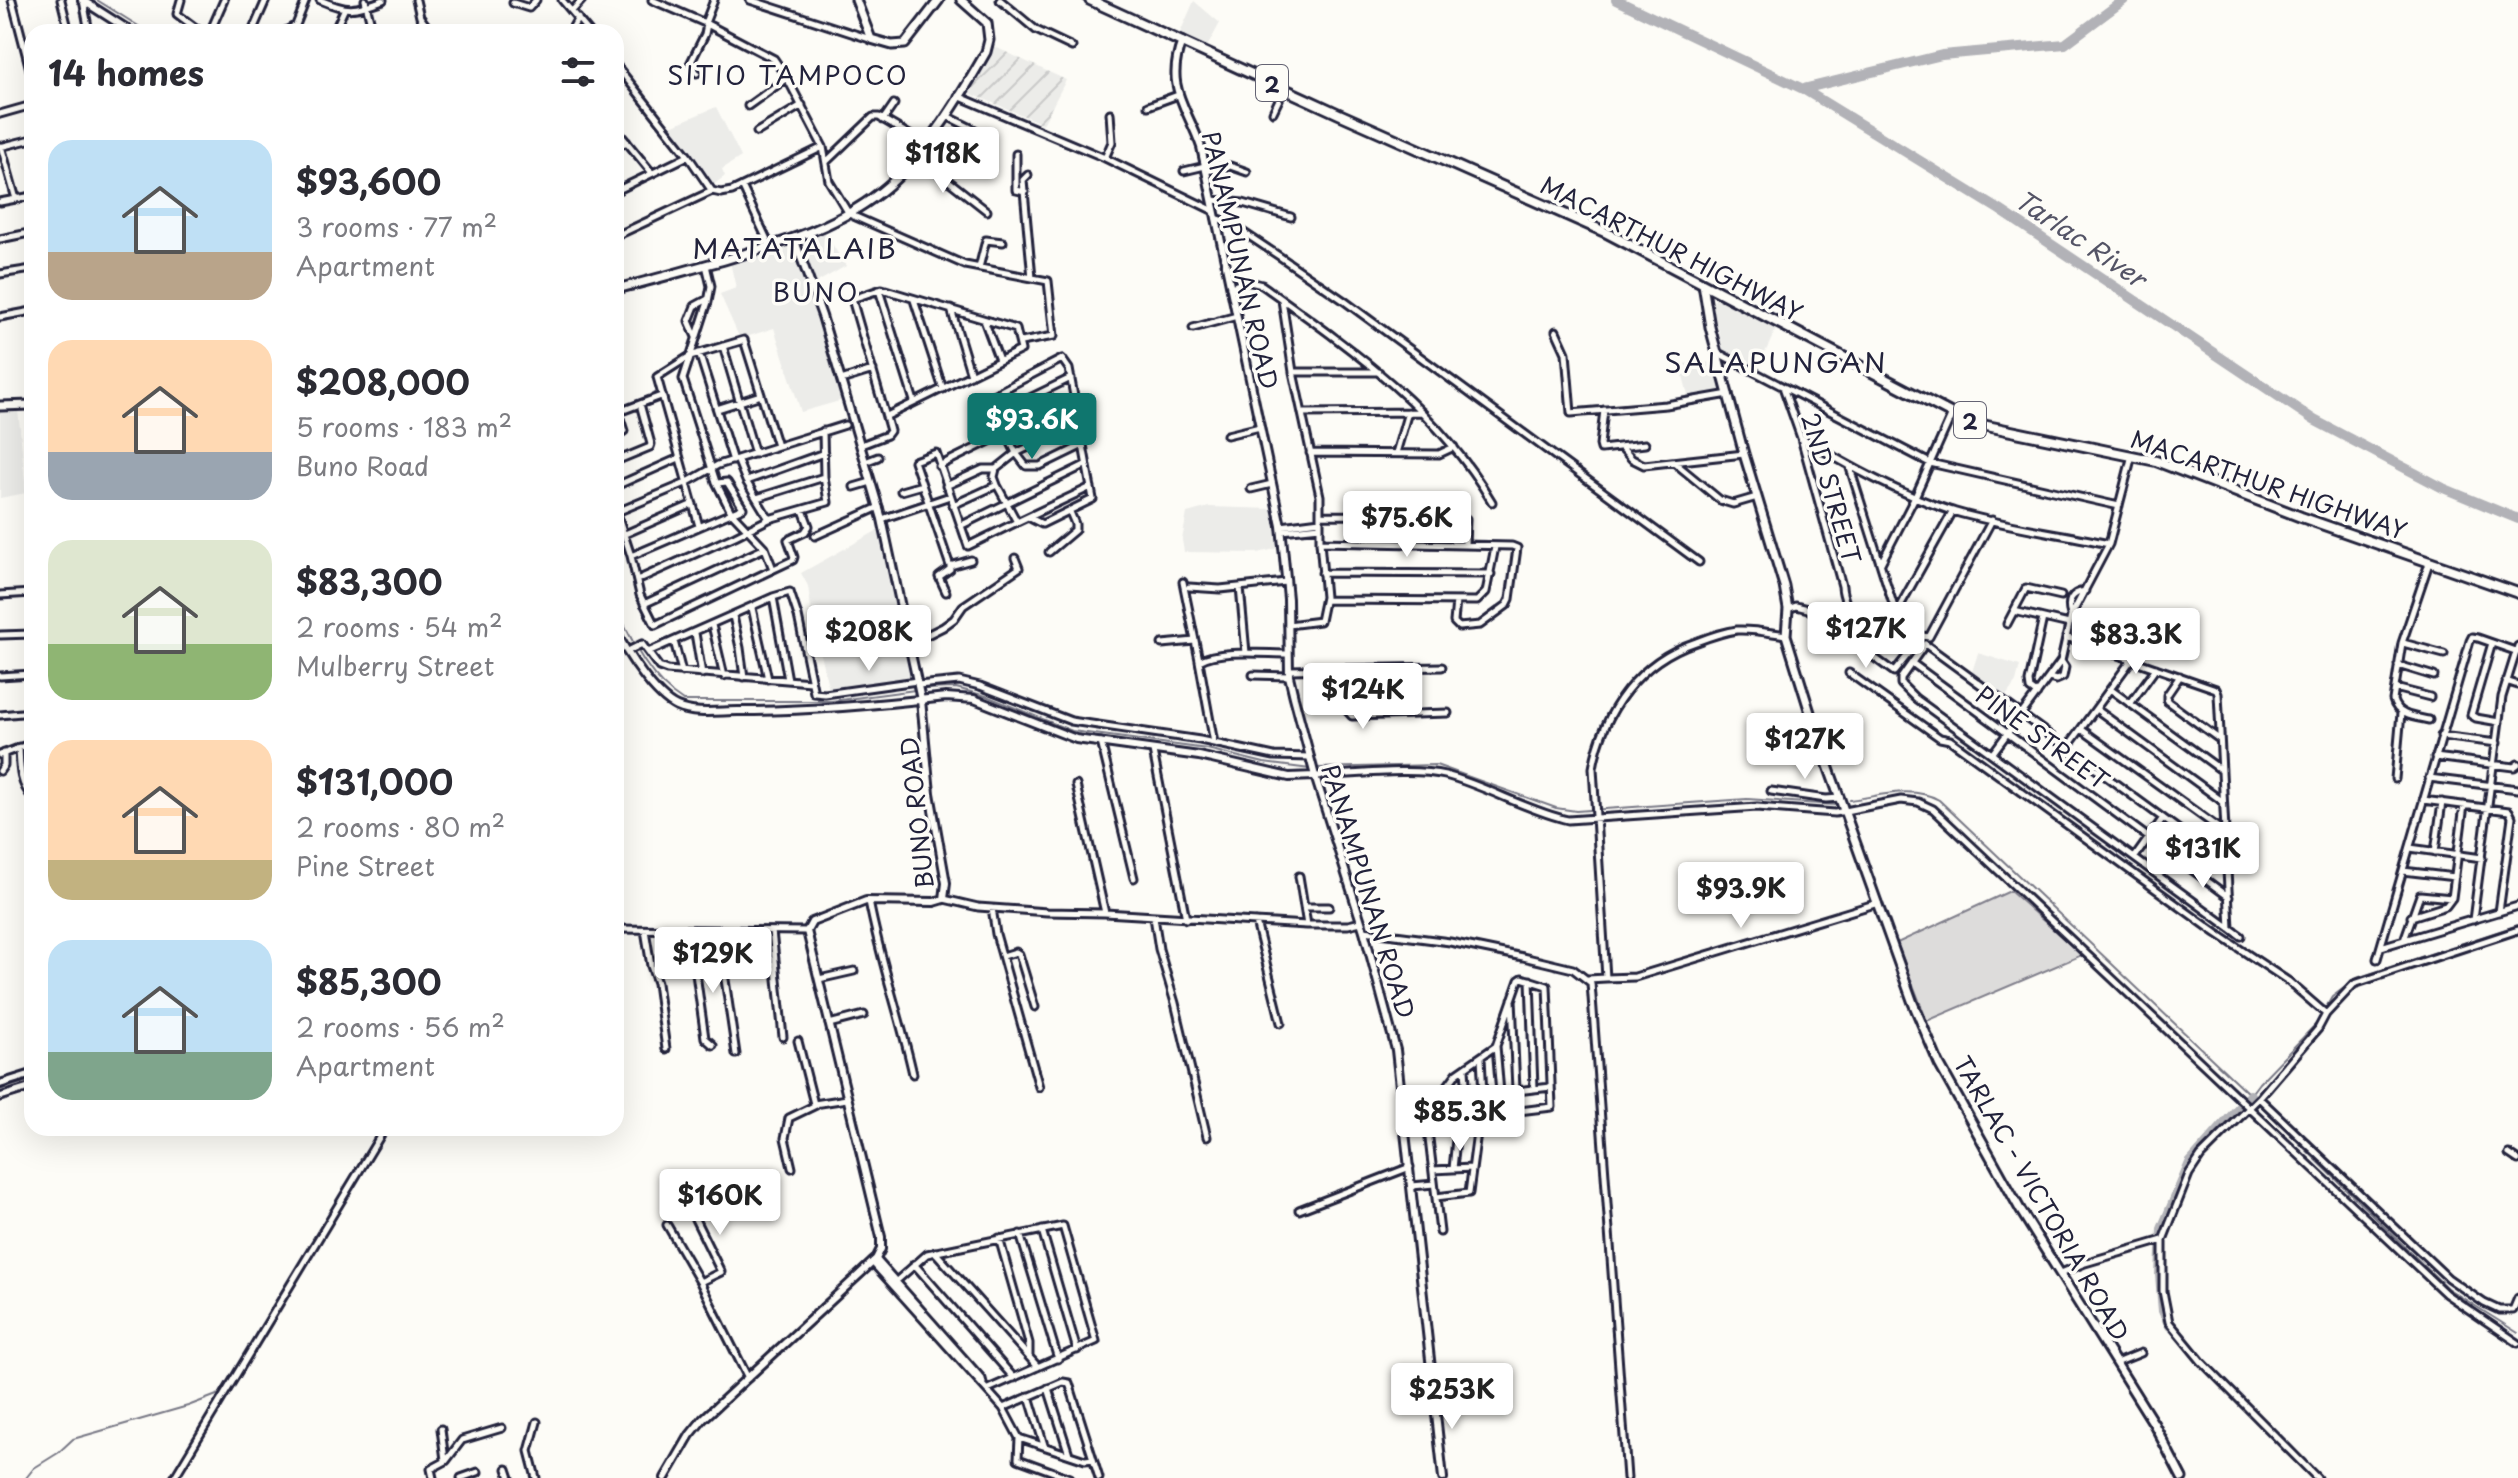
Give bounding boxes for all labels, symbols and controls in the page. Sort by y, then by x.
text: 14 homes [48,46,204,98]
icon: filters [556,50,600,94]
district label: SITIO TAMPOCO [667,55,909,94]
road number: 2 [1256,65,1288,101]
pin: $118K [887,127,999,195]
street label: PANAMPUNAN ROAD [1194,127,1288,393]
text: $118K [905,133,981,172]
text: $93,600 [296,155,441,207]
street label: MACARTHUR HIGHWAY [1535,166,1809,330]
icon: home [112,172,208,268]
water label: Tarlac River [2008,180,2157,298]
text: 3 rooms · 77 m² [296,207,497,246]
district label: MATATALAIB [692,226,898,269]
text: Apartment [296,246,435,285]
district label: BUNO [773,272,859,311]
district label: SALAPUNGAN [1664,340,1888,383]
text: $208,000 [296,355,470,407]
icon: home [112,372,208,468]
pin: $93.6K [967,393,1097,461]
text: $93.6K [985,399,1079,438]
road number: 2 [1954,402,1986,438]
text: 5 rooms · 183 m² [296,407,512,446]
street label: 2ND STREET [1793,408,1871,568]
street label: MACARTHUR HIGHWAY [2126,420,2412,548]
text: Buno Road [296,446,429,485]
pin: $75.6K [1342,491,1472,559]
text: $75.6K [1361,497,1453,536]
text: $83,300 [296,555,443,607]
icon: home [112,572,208,668]
pin: $127K [1810,602,1922,670]
pin: $208K [813,605,925,673]
text: 2 rooms · 54 m² [296,607,503,646]
text: $127K [1825,608,1907,647]
pin: $83.3K [2071,608,2201,676]
text: $208K [825,611,913,650]
text: $83.3K [2090,614,2182,653]
text: Mulberry Street [296,646,494,685]
pin: $124K [1307,663,1419,731]
text: $124K [1321,669,1405,708]
street label: PINE STREET [1969,676,2117,798]
pin: $127K [1749,713,1861,781]
text: $127K [1764,719,1846,758]
street label: BUNO ROAD [890,735,942,891]
text: $131,000 [296,755,453,807]
street label: PANAMPUNAN ROAD [1313,760,1425,1022]
icon: home [112,772,208,868]
text: 2 rooms · 80 m² [296,807,505,846]
pin: $131K [2147,822,2259,890]
text: $131K [2165,828,2241,867]
text: Pine Street [296,846,435,885]
pin: $93.9K [1676,862,1806,930]
text: $93.9K [1696,868,1786,907]
pin: $129K [657,927,769,995]
text: $129K [673,933,753,972]
text: $85,300 [296,955,441,1007]
icon: home [112,972,208,1068]
text: 2 rooms · 56 m² [296,1007,505,1046]
text: Apartment [296,1046,435,1085]
street label: TARLAC - VICTORIA ROAD [1946,1049,2138,1347]
pin: $85.3K [1395,1085,1525,1153]
text: $85.3K [1414,1091,1506,1130]
pin: $160K [664,1169,776,1237]
text: $160K [677,1175,763,1214]
pin: $253K [1396,1363,1508,1431]
text: $253K [1409,1369,1495,1408]

